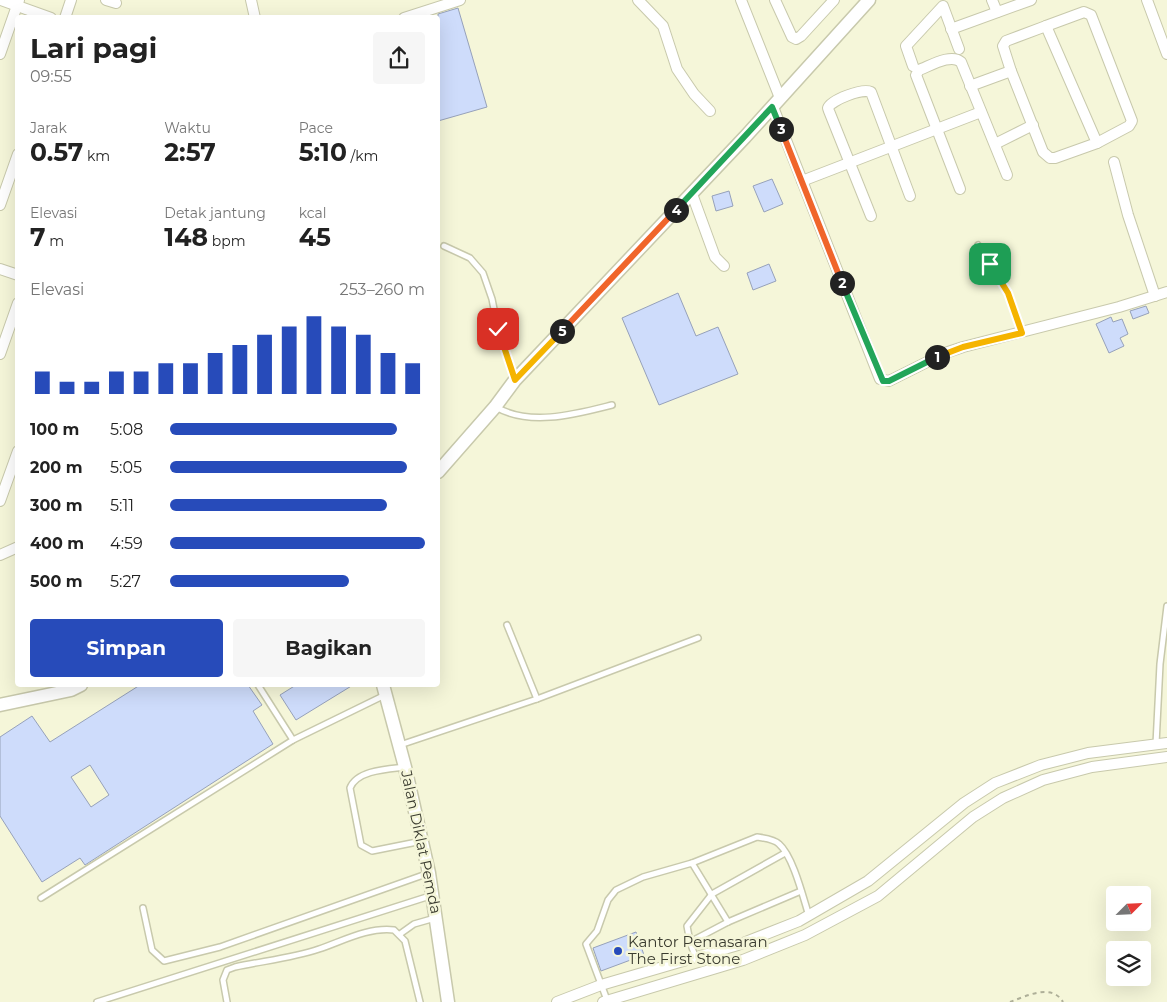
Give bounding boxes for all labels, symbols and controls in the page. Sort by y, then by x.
text: Lari pagi [30,31,157,65]
button: share [373,32,425,84]
text: 09:55 [30,67,72,86]
pin: 3 [768,116,794,142]
text: Jarak [30,119,67,137]
text: Waktu [164,119,211,137]
text: Pace [299,119,333,137]
text: 3 [777,120,786,138]
text: 0.57 [30,137,83,167]
text: 2:57 [164,137,216,167]
text: 5:10 [299,137,347,167]
text: km [83,147,110,165]
text: /km [347,147,378,165]
pin: 4 [664,198,688,222]
text: 4 [672,201,681,219]
text: Elevasi [30,204,78,222]
text: Detak jantung [164,204,266,222]
text: kcal [299,204,327,222]
text: 7 [30,222,46,252]
text: 148 [164,222,208,252]
text: 45 [299,222,331,252]
text: m [46,232,64,250]
text: bpm [208,232,246,250]
pin [969,243,1011,285]
icon: arrive [976,250,1004,278]
pin: 2 [830,270,854,296]
text: 2 [838,274,847,292]
text: Elevasi [30,280,84,299]
text: 253–260 m [340,280,425,299]
pin [477,308,519,350]
icon: check [484,315,512,343]
pin: 5 [550,318,574,344]
text: 5 [558,322,567,340]
pin: 1 [924,344,950,370]
text: 1 [935,348,940,366]
text: 100 m [30,420,79,439]
text: 5:08 [110,420,143,439]
text: 200 m [30,458,82,477]
text: 5:05 [110,458,142,477]
text: 300 m [30,496,83,515]
text: 5:11 [110,496,134,515]
text: 400 m [30,534,84,553]
text: 4:59 [110,534,143,553]
text: 500 m [30,572,83,591]
text: 5:27 [110,572,141,591]
button: Simpan [30,619,223,677]
button: Bagikan [233,619,425,677]
street label: Jalan Diklat Pemda [397,767,446,915]
north arrow [1106,886,1151,931]
map controls [1106,886,1151,986]
place label: Kantor Pemasaran The First Stone [628,932,768,968]
button: layers [1106,941,1151,986]
marker: Kantor Pemasaran The First Stone [612,945,624,957]

